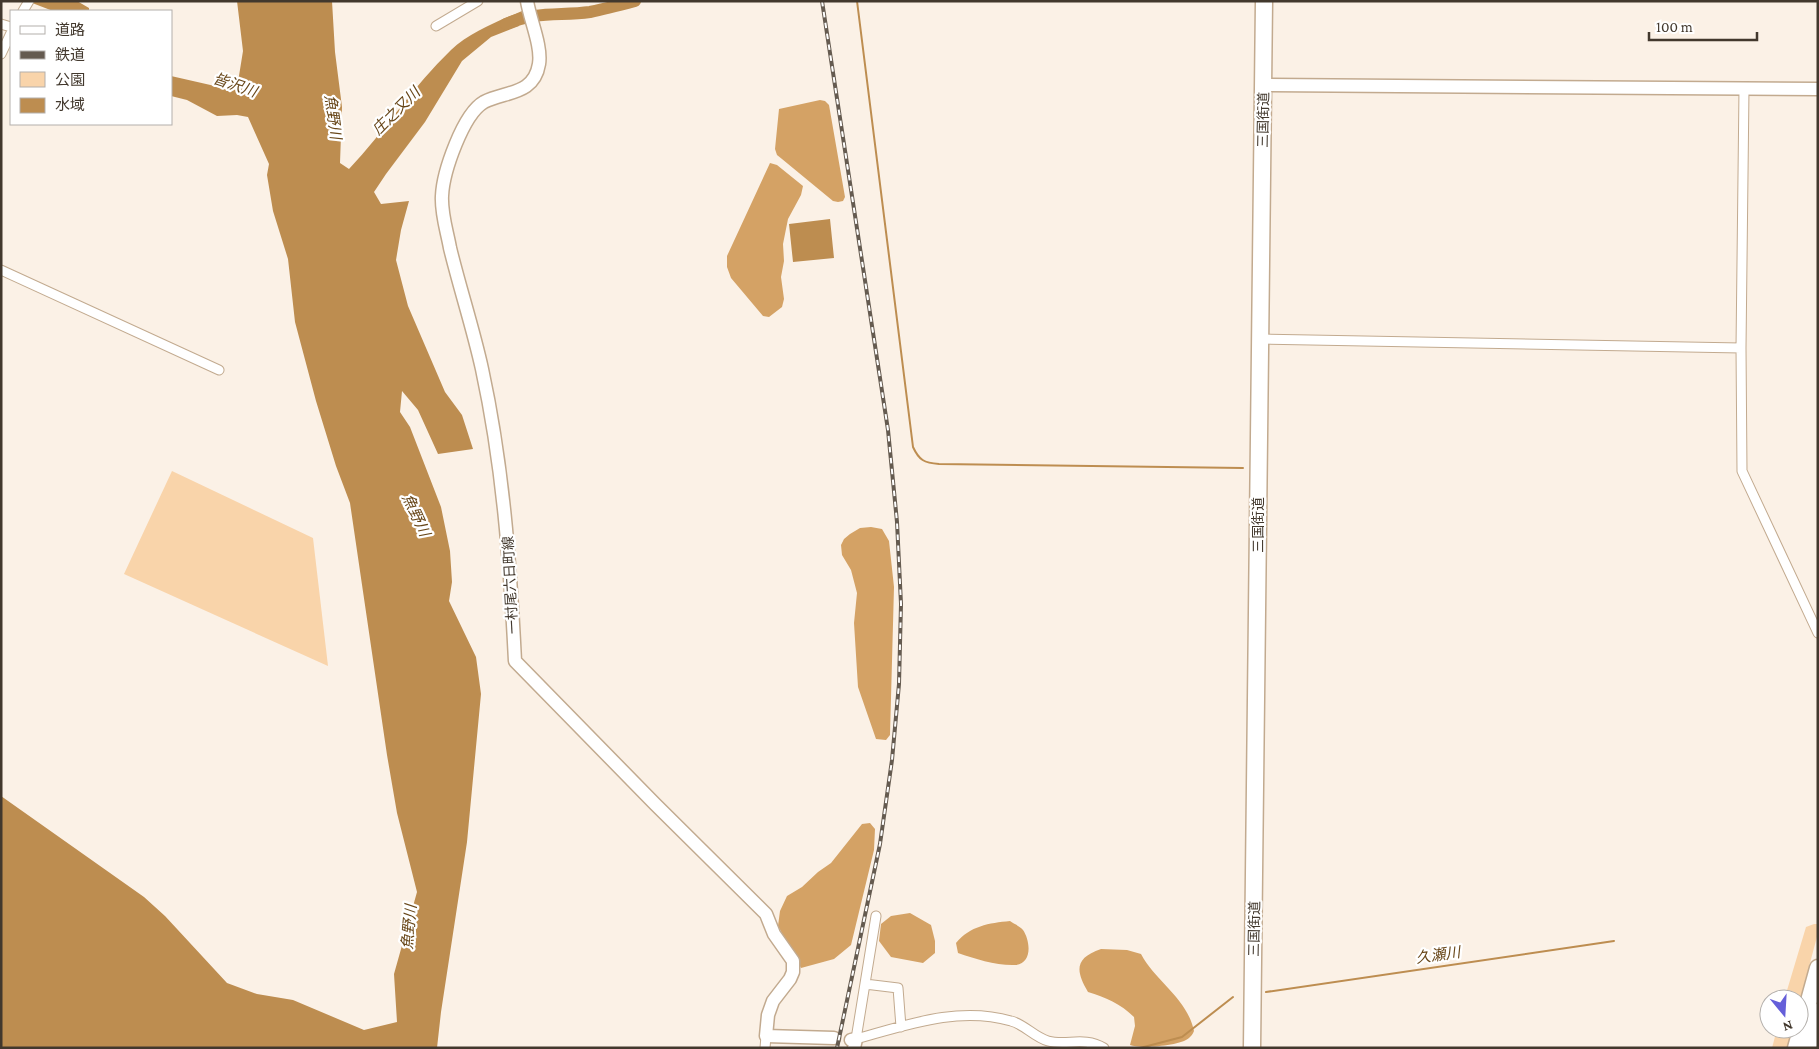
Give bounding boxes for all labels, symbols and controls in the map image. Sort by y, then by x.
legend [10,10,172,125]
scale bar [1649,10,1756,42]
text: 100 m [1656,19,1693,35]
text: 道路 [55,22,85,38]
text: 鉄道 [55,47,85,63]
water label: 皆沢川 [211,70,261,101]
text: 公園 [55,72,85,88]
water label: 庄之又川 [369,83,424,138]
street label: 三国街道 [1255,92,1271,148]
water label: 魚野川 [322,94,344,142]
text: 水域 [55,97,85,113]
water label: 魚野川 [399,491,434,541]
street label: 三国街道 [1250,497,1266,553]
street label: 一村尾六日町線 [499,536,521,634]
street label: 三国街道 [1246,901,1262,957]
water label: 魚野川 [399,902,419,950]
water label: 久瀬川 [1415,944,1463,966]
north arrow [1759,989,1809,1039]
text: N [1781,1017,1795,1036]

